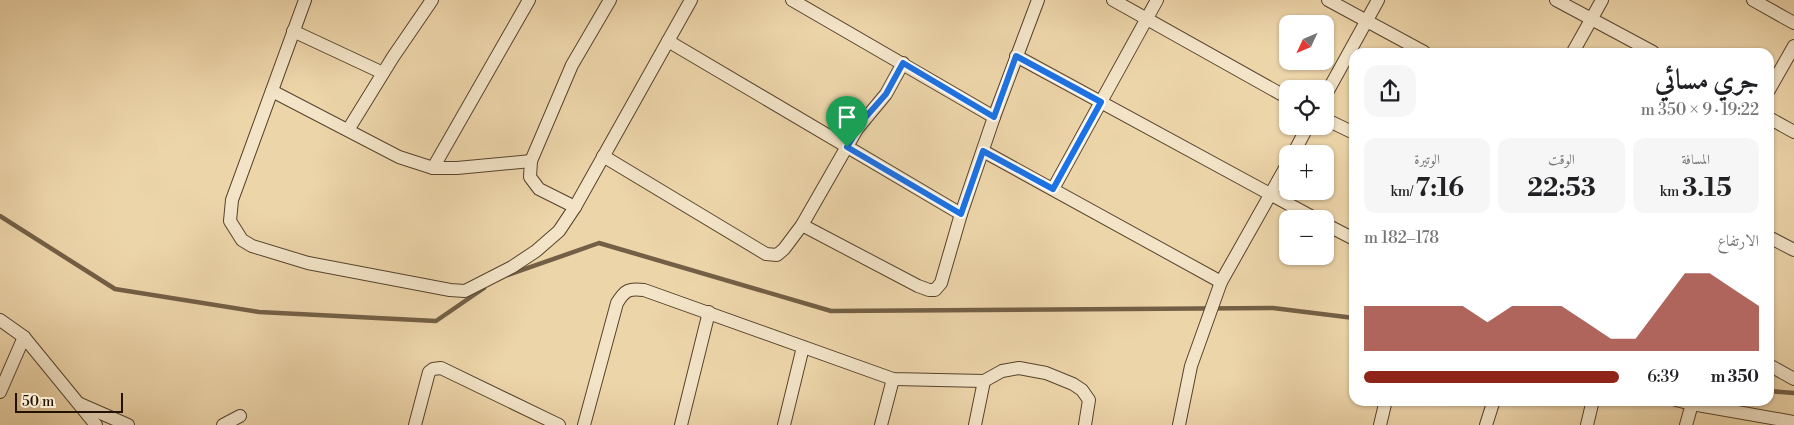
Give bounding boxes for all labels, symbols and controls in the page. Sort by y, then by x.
north arrow [1279,15,1334,70]
map controls [1279,15,1334,265]
text: جري مسائي [1655,63,1759,98]
button: share [1364,65,1416,117]
button: locate [1279,80,1334,135]
pin [826,96,868,147]
text: 19:22 · 9 × 350 m [1641,100,1759,120]
icon: arrive [833,103,861,131]
button: + [1279,145,1334,200]
text: الوتيرة [1414,151,1440,169]
text: الوقت [1548,151,1575,169]
text: المسافة [1682,151,1710,169]
text: 7:16 [1416,173,1464,204]
text: 22:53 [1527,173,1596,204]
text: 3.15 [1682,173,1732,204]
text: /km [1390,183,1416,201]
text: km [1660,183,1682,201]
button: − [1279,210,1334,265]
text: 178–182 m [1364,228,1439,248]
text: الارتفاع [1717,231,1759,251]
text: 6:39 [1647,367,1679,387]
text: 350 m [1711,367,1759,387]
scale bar [15,390,122,413]
text: 50 m [22,393,54,411]

